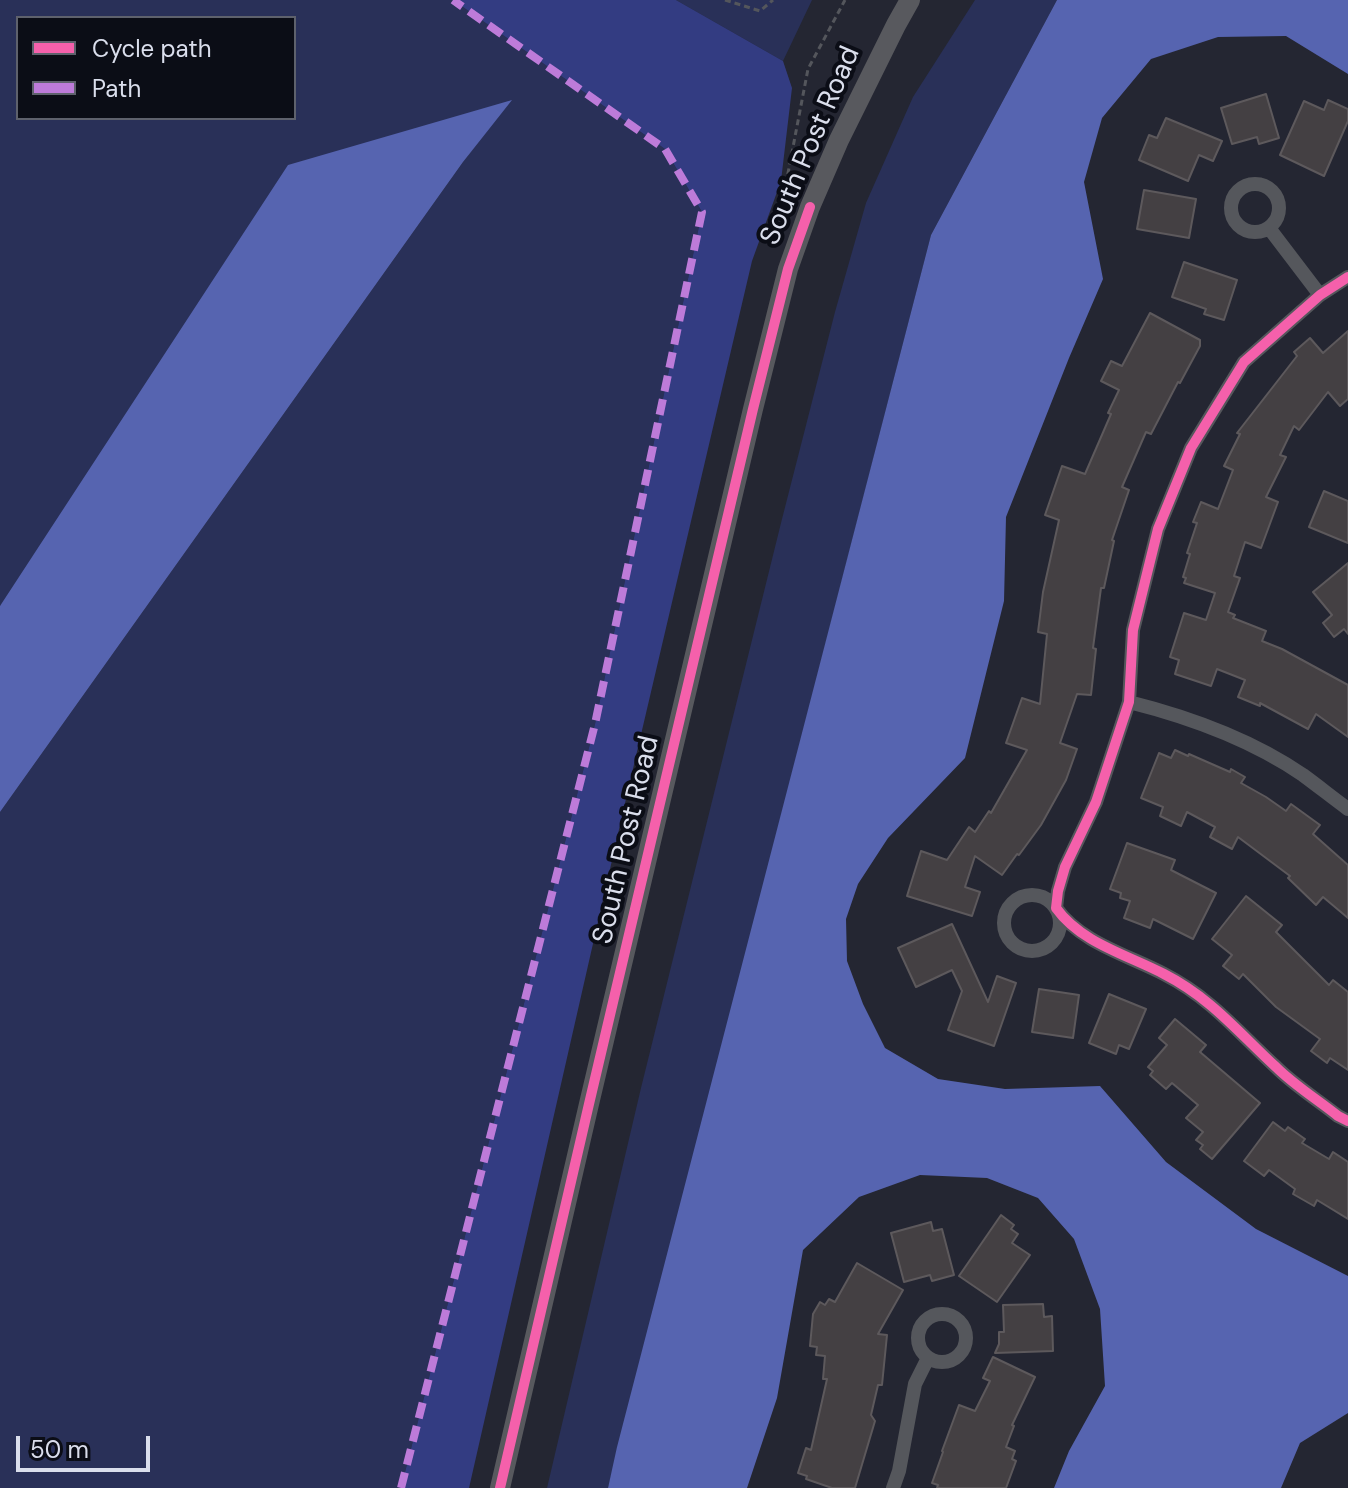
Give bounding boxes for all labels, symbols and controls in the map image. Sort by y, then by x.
legend [16,16,296,120]
text: Cycle path [92,33,211,64]
street label: South Post Road [754,42,868,250]
text: Path [92,73,141,104]
street label: South Post Road [587,733,667,947]
scale bar [20,1420,154,1470]
text: 50 m [30,1434,89,1465]

